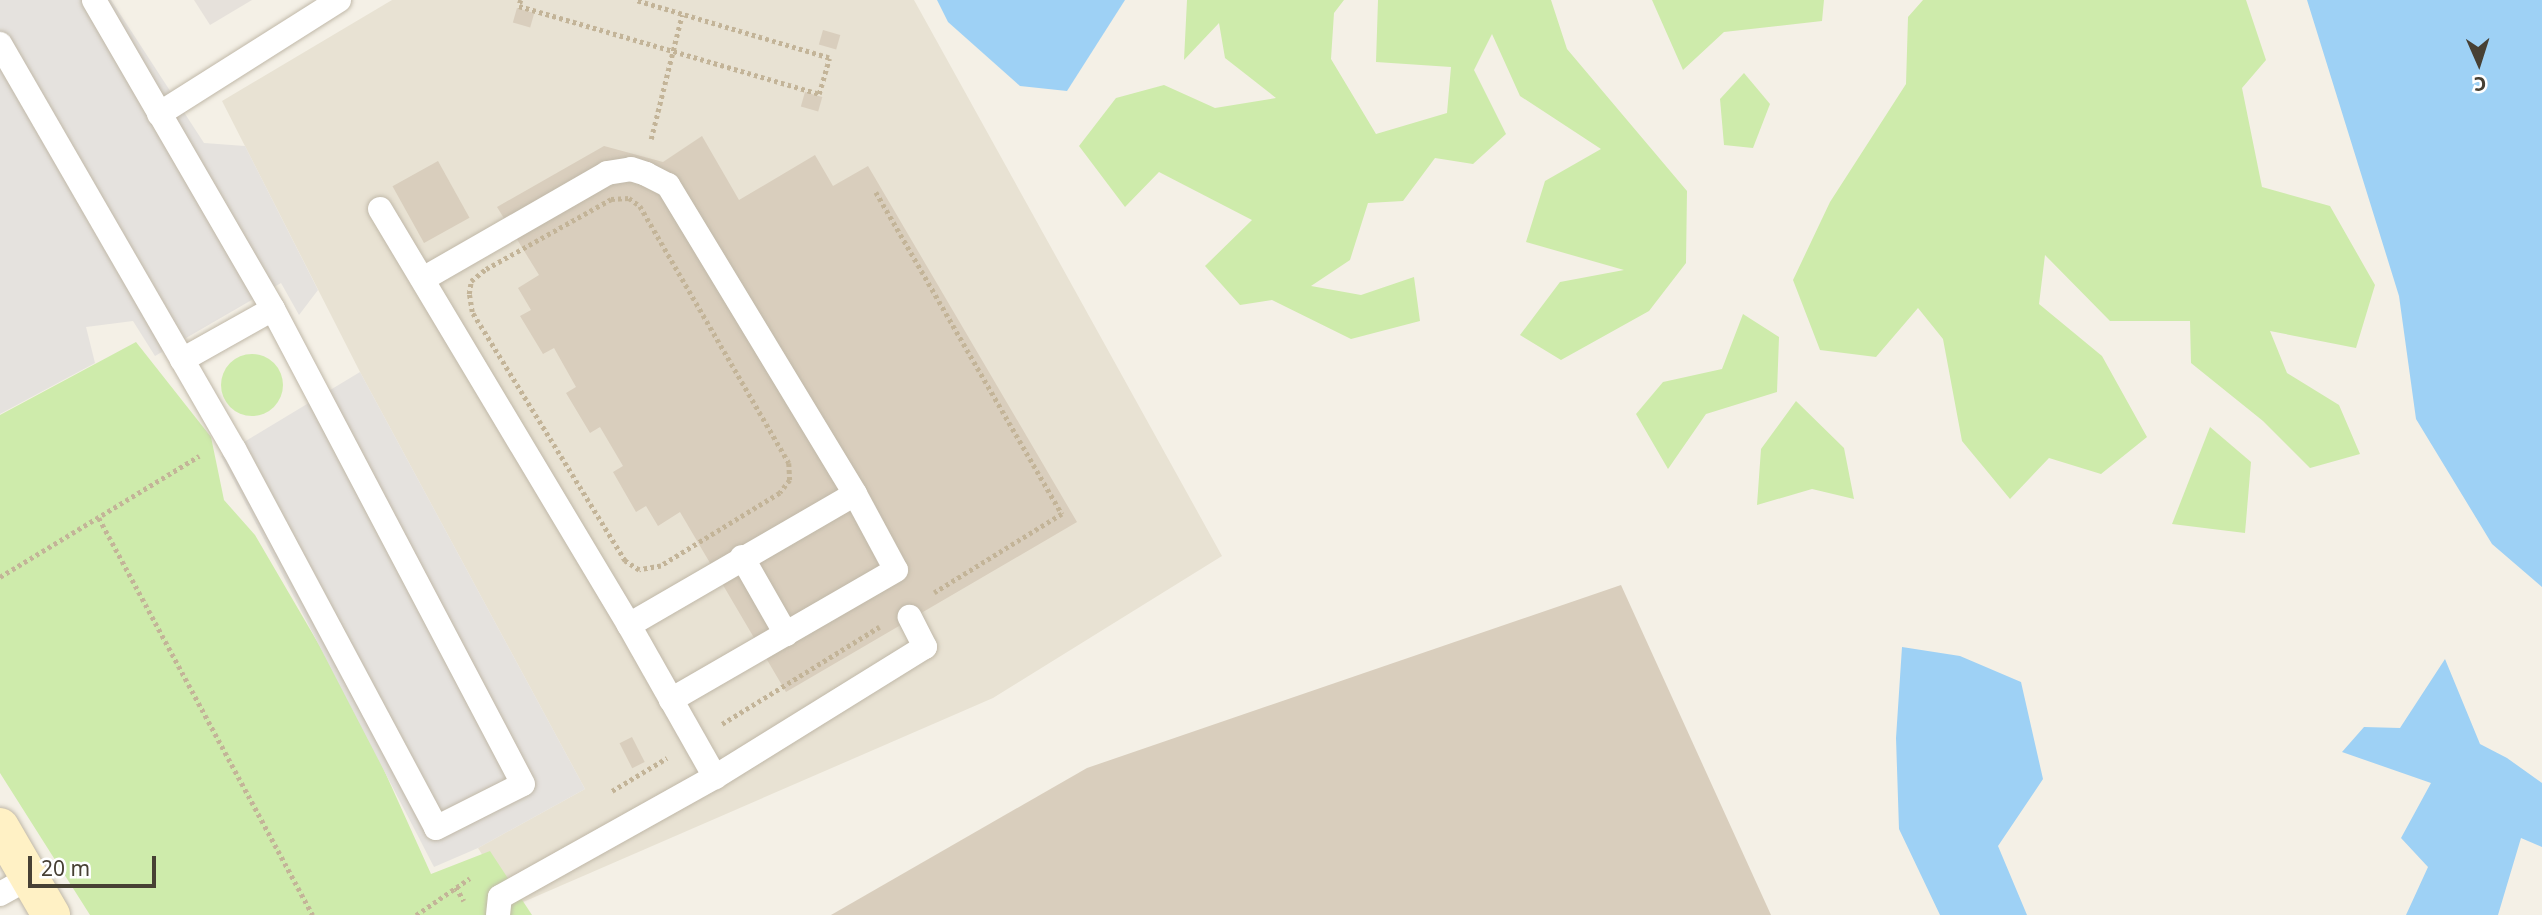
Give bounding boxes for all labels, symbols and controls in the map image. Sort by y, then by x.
north arrow [2444,28,2514,98]
text: С [2473,71,2487,97]
scale bar [32,842,159,886]
text: 20 m [41,854,90,882]

